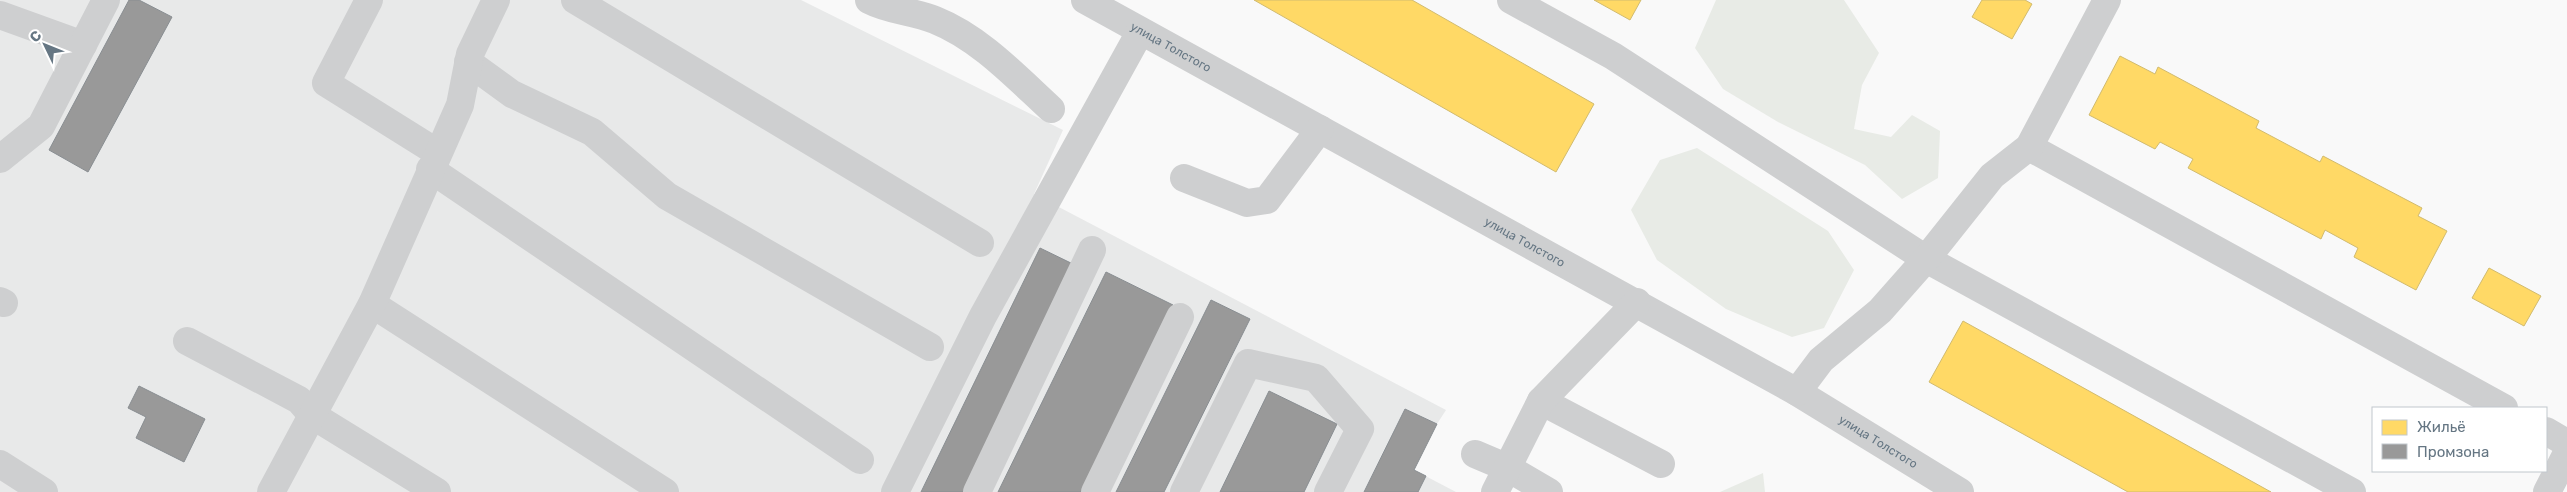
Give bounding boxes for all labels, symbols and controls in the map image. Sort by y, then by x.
street label: улица Толстого [1128,19,1214,75]
north arrow [20,20,70,70]
text: С [26,27,46,46]
street label: улица Толстого [1482,214,1568,270]
legend [2372,407,2547,472]
street label: улица Толстого [1836,412,1920,471]
text: Жильё [2417,418,2466,436]
text: Промзона [2417,443,2489,461]

